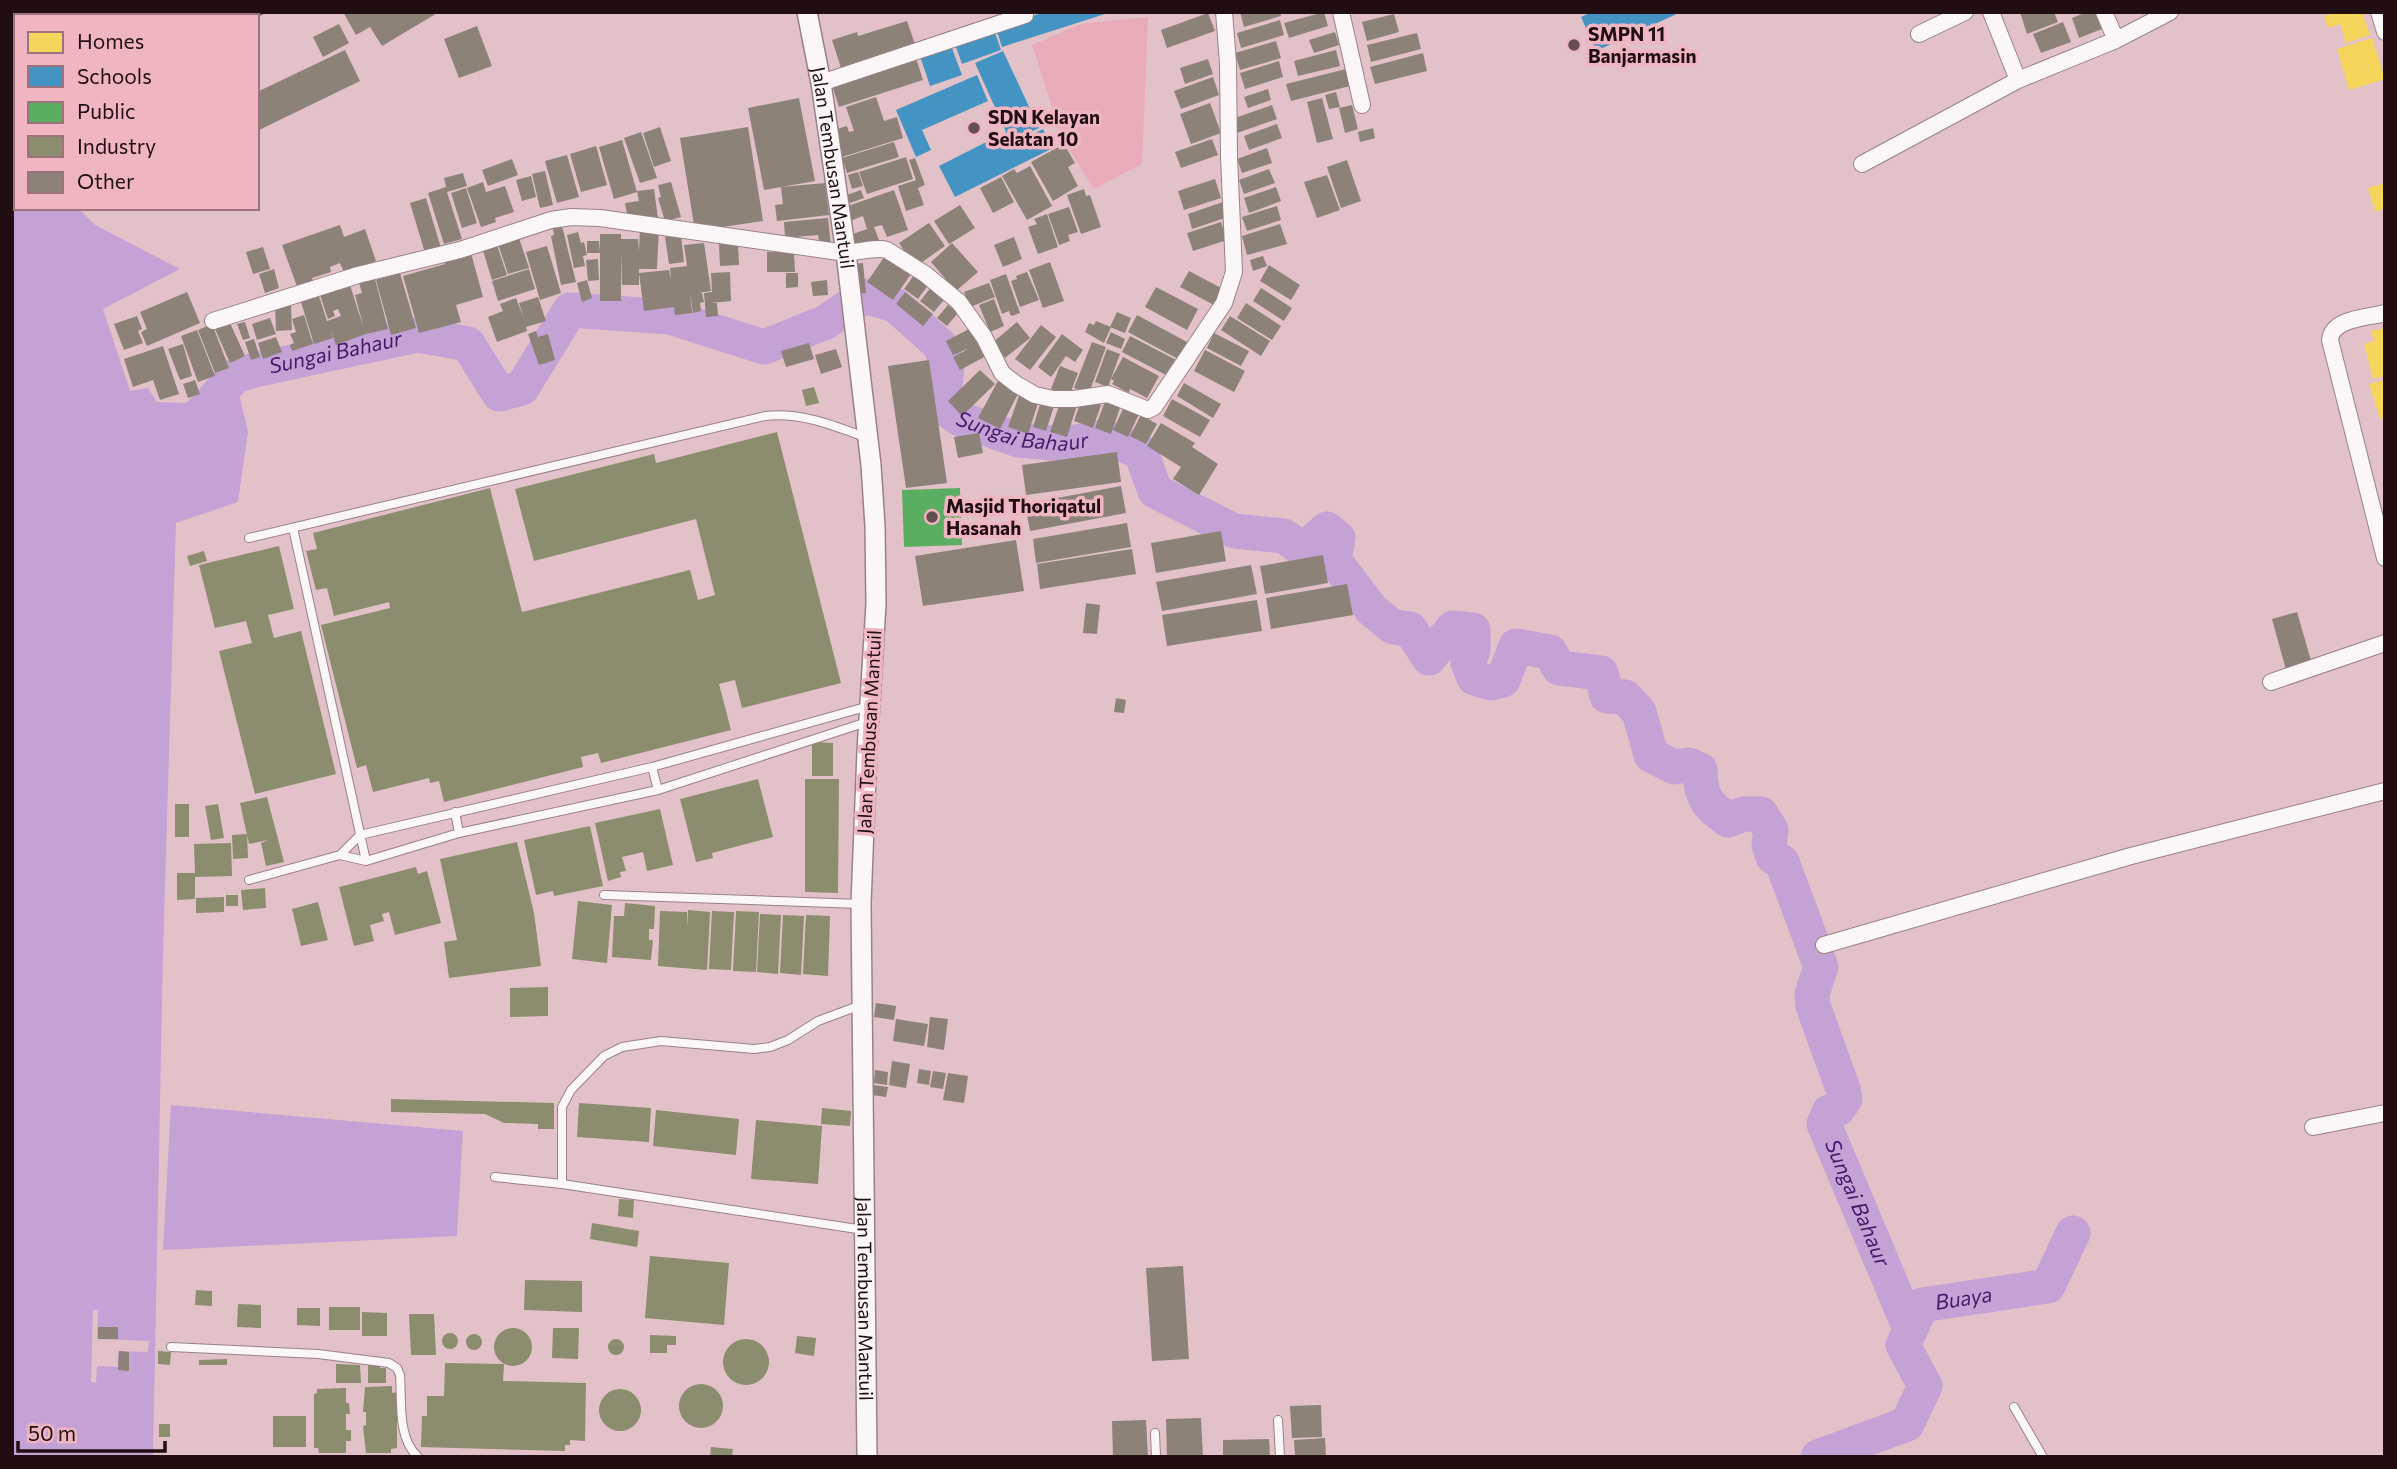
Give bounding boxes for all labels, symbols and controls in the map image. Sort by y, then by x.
legend [14,14,259,210]
place label: SMPN 11 Banjarmasin [1588,22,1696,67]
text: Homes [77,28,144,53]
marker: SMPN 11 Banjarmasin [1566,37,1582,53]
text: Schools [77,63,152,88]
street label: Jalan Tembusan Mantuil [807,65,860,270]
text: Public [77,98,135,123]
place label: SDN Kelayan Selatan 10 [988,105,1100,150]
marker: SDN Kelayan Selatan 10 [966,120,982,136]
text: Industry [77,133,156,158]
text: Other [77,168,134,193]
water label: Sungai Bahaur [266,325,405,378]
water label: Sungai Bahaur [953,405,1091,455]
place label: Masjid Thoriqatul Hasanah [946,494,1101,539]
marker: Masjid Thoriqatul Hasanah [924,509,940,525]
street label: Jalan Tembusan Mantuil [852,630,885,834]
water label: Sungai Bahaur [1821,1135,1896,1270]
street label: Jalan Tembusan Mantuil [853,1197,878,1401]
water label: Buaya [1933,1281,1994,1314]
scale bar [18,1410,164,1454]
text: 50 m [28,1420,76,1445]

